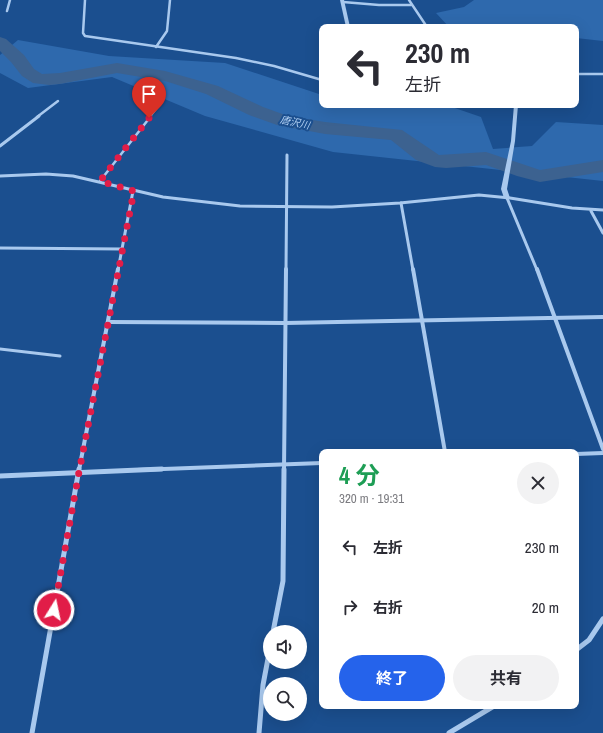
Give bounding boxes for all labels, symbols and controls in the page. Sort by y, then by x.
text: 230 m [405,34,470,72]
icon: left [339,40,391,92]
text: 左折 [405,72,441,97]
pin [132,77,166,118]
icon: arrive [138,83,160,105]
water label: 唐沢川 [279,113,312,132]
text: 4 分 [339,459,379,491]
button: close [517,462,559,504]
text: 320 m · 19:31 [339,490,404,507]
icon: left [339,536,361,558]
text: 左折 [373,537,403,558]
text: 230 m [525,537,559,558]
position arrow [33,589,75,631]
icon: right [339,596,361,618]
text: 右折 [373,597,403,618]
text: 20 m [532,597,559,618]
map controls [263,625,307,721]
button: sound [263,625,307,669]
button: 終了 [339,655,445,701]
button: 共有 [453,655,559,701]
button: search [263,677,307,721]

